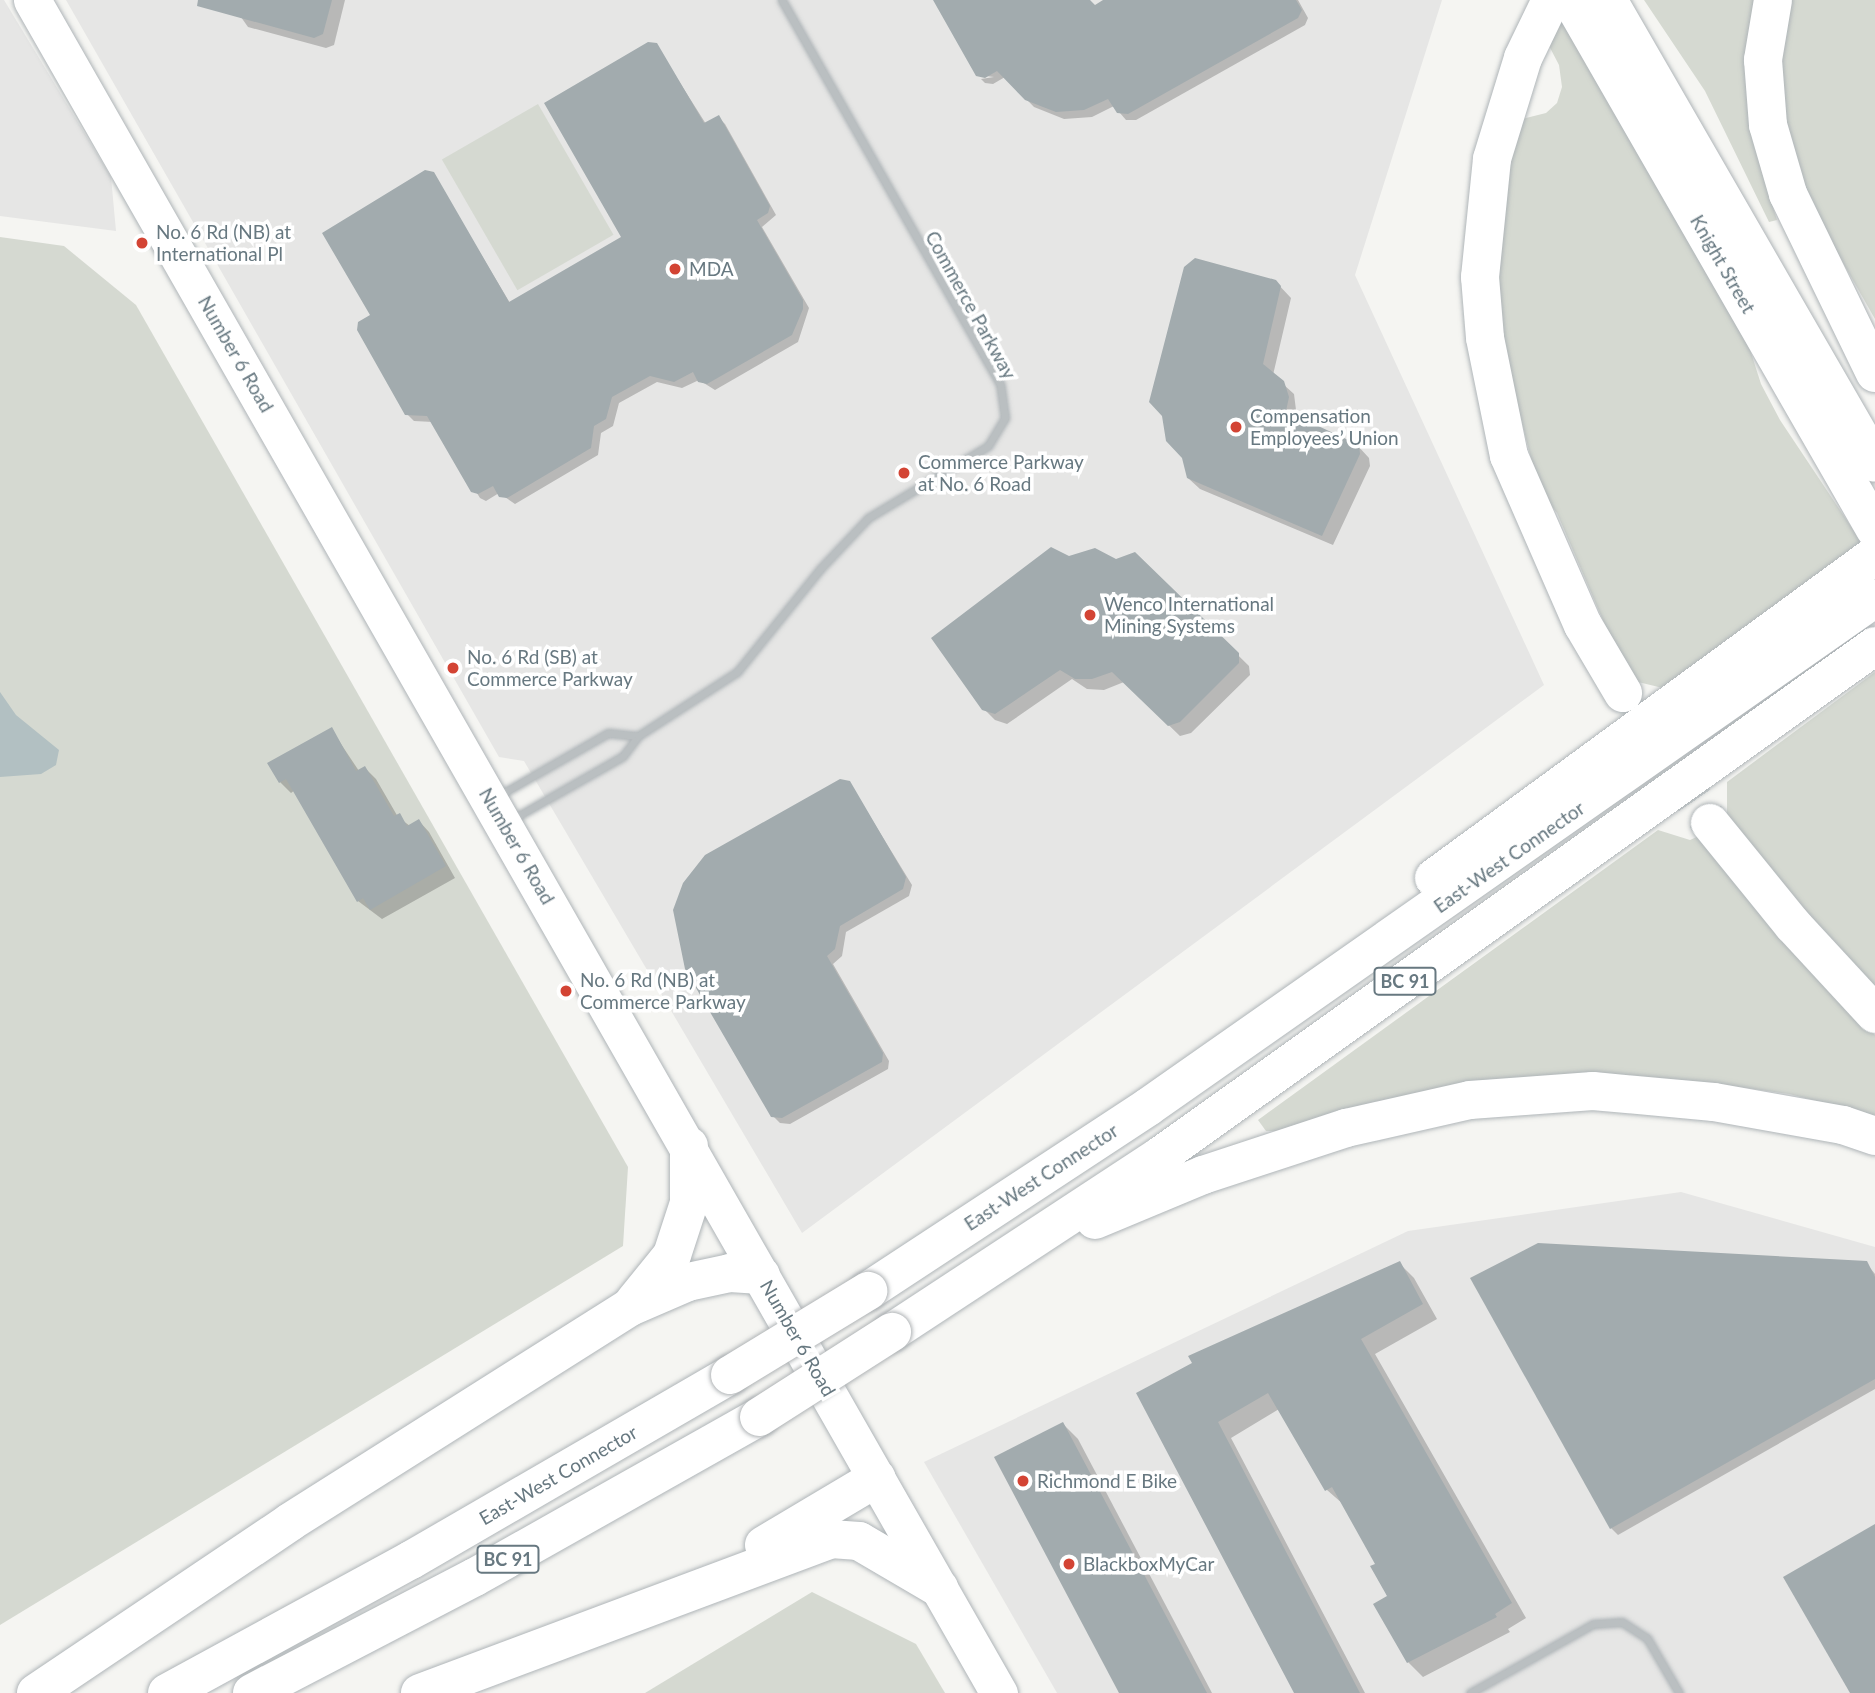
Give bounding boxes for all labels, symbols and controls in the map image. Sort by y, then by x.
street label: Knight Street [1686,211,1760,317]
place label: No. 6 Rd (NB) at International Pl [156,221,291,265]
street label: Commerce Parkway [921,227,1021,383]
marker: No. 6 Rd (NB) at International Pl [134,235,150,251]
place label: MDA [689,258,734,280]
marker: MDA [667,261,683,277]
street label: Number 6 Road [193,292,279,416]
place label: Compensation Employees’ Union [1250,405,1399,449]
marker: Compensation Employees’ Union [1228,419,1244,435]
place label: Commerce Parkway at No. 6 Road [918,451,1084,495]
marker: Commerce Parkway at No. 6 Road [896,465,912,481]
place label: Wenco International Mining Systems [1104,593,1274,637]
marker: Wenco International Mining Systems [1082,607,1098,623]
place label: No. 6 Rd (SB) at Commerce Parkway [467,646,633,690]
marker: No. 6 Rd (SB) at Commerce Parkway [445,660,461,676]
street label: Number 6 Road [474,784,560,908]
street label: East-West Connector [1429,796,1589,918]
road number: BC 91 [1372,966,1438,996]
place label: No. 6 Rd (NB) at Commerce Parkway [580,969,746,1013]
marker: No. 6 Rd (NB) at Commerce Parkway [558,983,574,999]
street label: East-West Connector [960,1119,1122,1235]
street label: Number 6 Road [755,1276,841,1400]
street label: East-West Connector [475,1420,641,1530]
place label: Richmond E Bike [1037,1470,1177,1492]
marker: Richmond E Bike [1015,1473,1031,1489]
road number: BC 91 [475,1544,541,1574]
place label: BlackboxMyCar [1083,1553,1214,1575]
marker: BlackboxMyCar [1061,1556,1077,1572]

